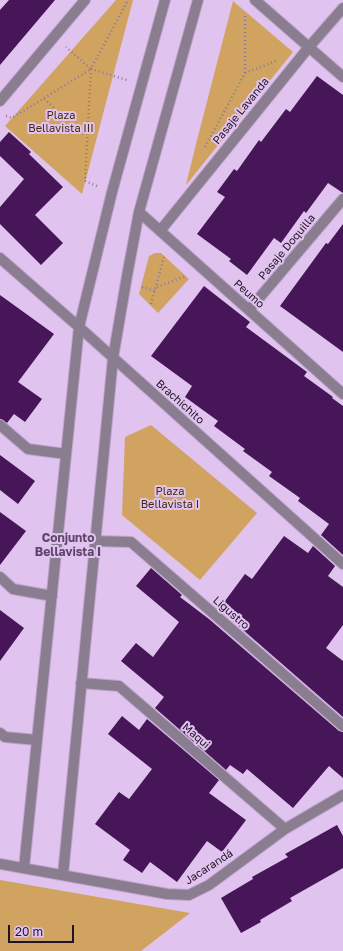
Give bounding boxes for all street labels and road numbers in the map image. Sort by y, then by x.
street label: Pasaje Lavanda [210,75,272,147]
street label: Pasaje Doquilla [256,212,318,282]
street label: Peumo [231,277,267,311]
street label: Brachichito [153,377,207,427]
street label: Ligustro [210,594,252,632]
street label: Maqui [180,721,212,751]
street label: Jacarandá [182,847,236,887]

